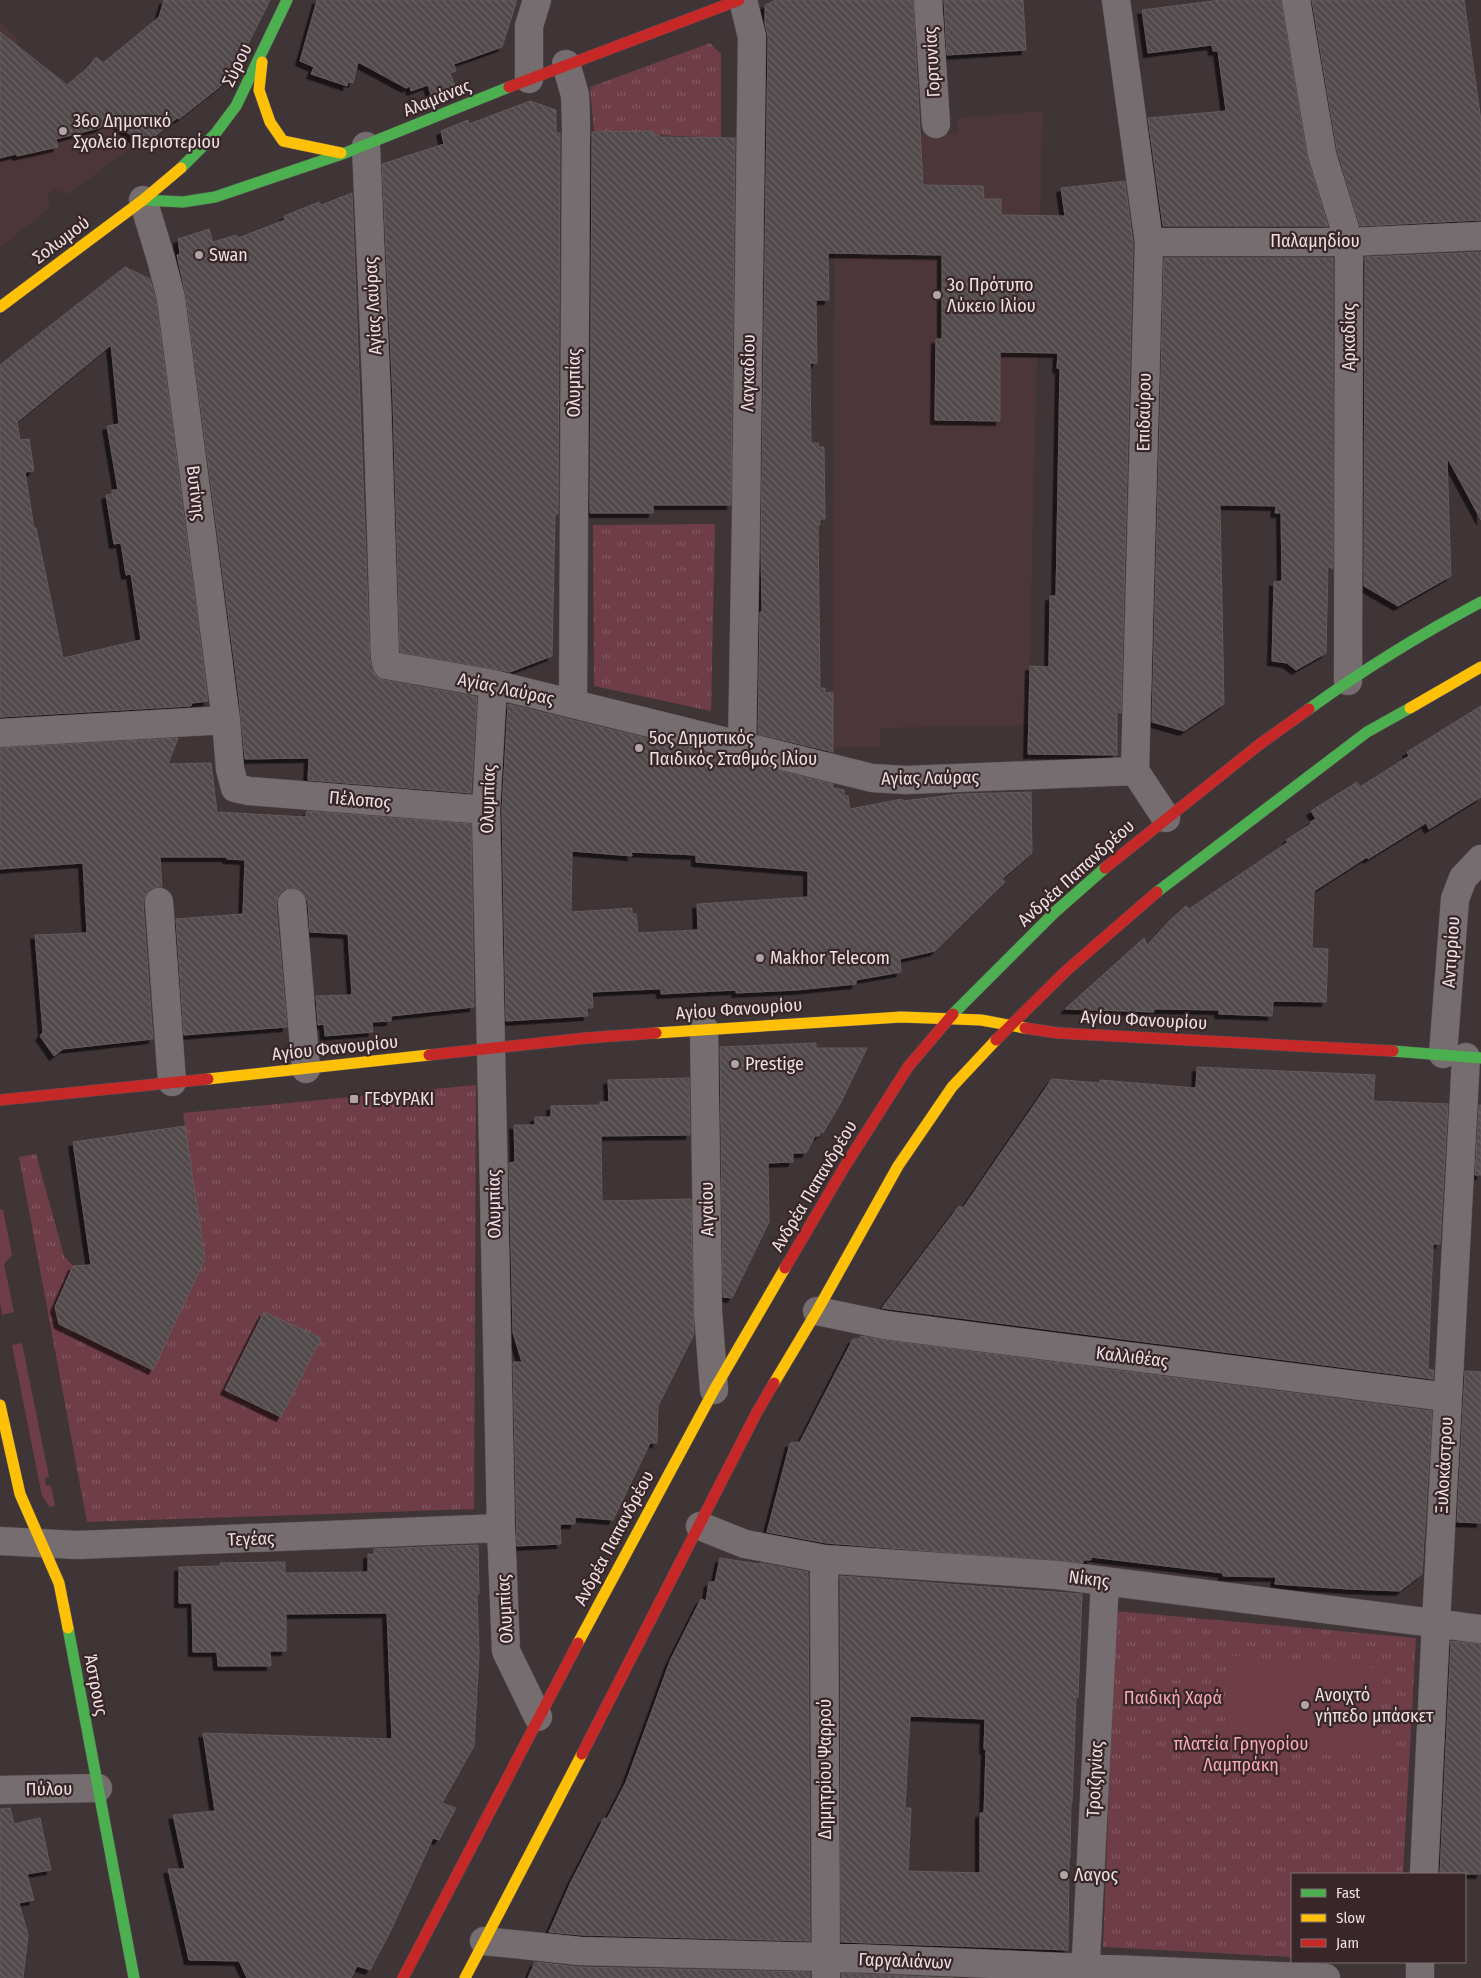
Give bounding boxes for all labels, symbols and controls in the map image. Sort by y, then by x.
street label: Γορτυνίας [919,26,945,98]
street label: Σύρου [217,40,257,90]
street label: Αλαμάνας [400,74,474,122]
place label: 36ο Δημοτικό Σχολείο Περιστερίου [73,110,220,153]
marker: 36ο Δημοτικό Σχολείο Περιστερίου [57,125,69,137]
street label: Σολωμού [28,211,94,269]
street label: Παλαμηδίου [1270,230,1360,252]
place label: Swan [209,244,248,266]
marker: Swan [193,249,205,261]
street label: Αγίας Λαύρας [359,256,387,355]
place label: 3ο Πρότυπο Λύκειο Ιλίου [947,274,1036,317]
marker: 3ο Πρότυπο Λύκειο Ιλίου [931,289,943,301]
street label: Αρκαδίας [1338,303,1360,371]
street label: Λαγκαδίου [736,334,760,412]
street label: Ολυμπίας [563,348,585,418]
street label: Επιδαύρου [1132,372,1156,452]
street label: Βυτίνης [182,464,210,522]
street label: Αγίας Λαύρας [456,668,557,710]
place label: 5ος Δημοτικός Παιδικός Σταθμός Ιλίου [649,727,817,770]
marker: 5ος Δημοτικός Παιδικός Σταθμός Ιλίου [633,742,645,754]
street label: Ολυμπίας [476,764,500,834]
street label: Αγίας Λαύρας [881,766,980,790]
street label: Πέλοπος [328,786,392,814]
street label: Ανδρέα Παπανδρέου [1013,815,1139,931]
street label: Αντιρρίου [1438,916,1464,988]
place label: Makhor Telecom [770,947,890,969]
marker: Makhor Telecom [754,952,766,964]
street label: Αγίου Φανουρίου [675,994,803,1024]
street label: Αγίου Φανουρίου [1080,1006,1208,1034]
street label: Αγίου Φανουρίου [271,1030,399,1066]
place label: Prestige [745,1053,804,1075]
marker: Prestige [729,1058,741,1070]
place label: ΓΕΦΥΡΑΚΙ [364,1088,434,1110]
marker: ΓΕΦΥΡΑΚΙ [348,1093,360,1105]
street label: Ανδρέα Παπανδρέου [766,1116,862,1256]
street label: Ολυμπίας [482,1169,506,1239]
street label: Αιγαίου [696,1181,718,1237]
street label: Καλλιθέας [1095,1342,1170,1372]
street label: Ξυλοκάστρου [1430,1416,1458,1514]
street label: Ανδρέα Παπανδρέου [569,1467,659,1609]
street label: Τεγέας [227,1527,275,1551]
street label: Νίκης [1067,1566,1111,1592]
street label: Ολυμπίας [492,1574,518,1644]
street label: Άστρους [79,1652,113,1718]
place label: Ανοιχτό γήπεδο μπάσκετ [1314,1684,1434,1727]
park label: Παιδική Χαρά [1124,1687,1222,1709]
street label: Δημητρίου Ψαρρού [814,1699,836,1839]
marker: Ανοιχτό γήπεδο μπάσκετ [1299,1699,1311,1711]
park label: πλατεία Γρηγορίου Λαμπράκη [1173,1733,1309,1776]
street label: Τροιζηνίας [1082,1740,1108,1818]
street label: Πύλου [25,1778,73,1800]
place label: Λαγος [1074,1864,1118,1886]
marker: Λαγος [1058,1869,1070,1881]
legend [1291,1873,1466,1963]
text: Fast [1336,1884,1360,1902]
text: Slow [1336,1909,1365,1927]
text: Jam [1336,1934,1359,1952]
street label: Γαργαλιάνων [858,1948,952,1974]

